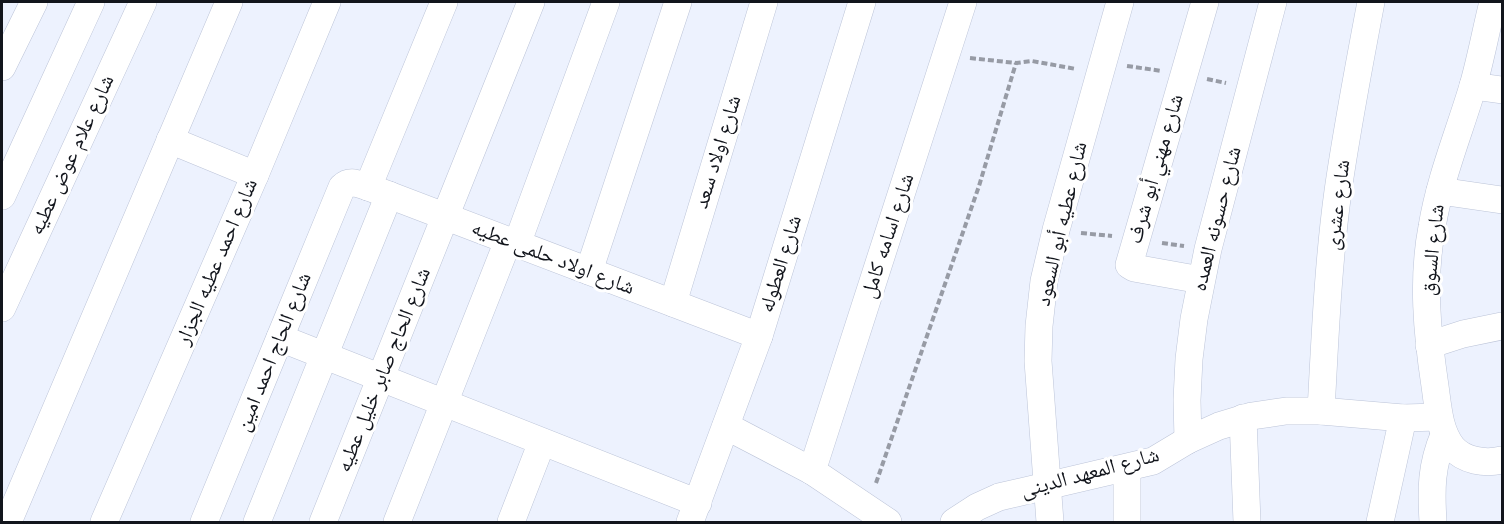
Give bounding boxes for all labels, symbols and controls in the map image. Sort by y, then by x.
street label: شارع علام عوض عطيه [21,70,123,240]
street label: شارع مهني أبو شرف [1119,90,1193,248]
street label: شارع اولاد سعد [686,91,750,213]
street label: شارع عطيه أبو السعود [1028,139,1096,309]
street label: شارع حسونه العمده [1184,143,1250,295]
street label: شارع عشرى [1317,158,1359,252]
street label: شارع اسامه كامل [853,169,923,303]
street label: شارع احمد عطيه الجزار [167,174,267,351]
street label: شارع السوق [1412,203,1454,297]
street label: شارع العطوله [751,211,811,317]
street label: شارع اولاد حلمى عطيه [467,212,639,304]
street label: شارع الحاج صابر خليل عطيه [328,263,440,477]
street label: شارع الحاج احمد امين [227,268,321,436]
street label: شارع المعهد الدينى [1017,439,1163,507]

